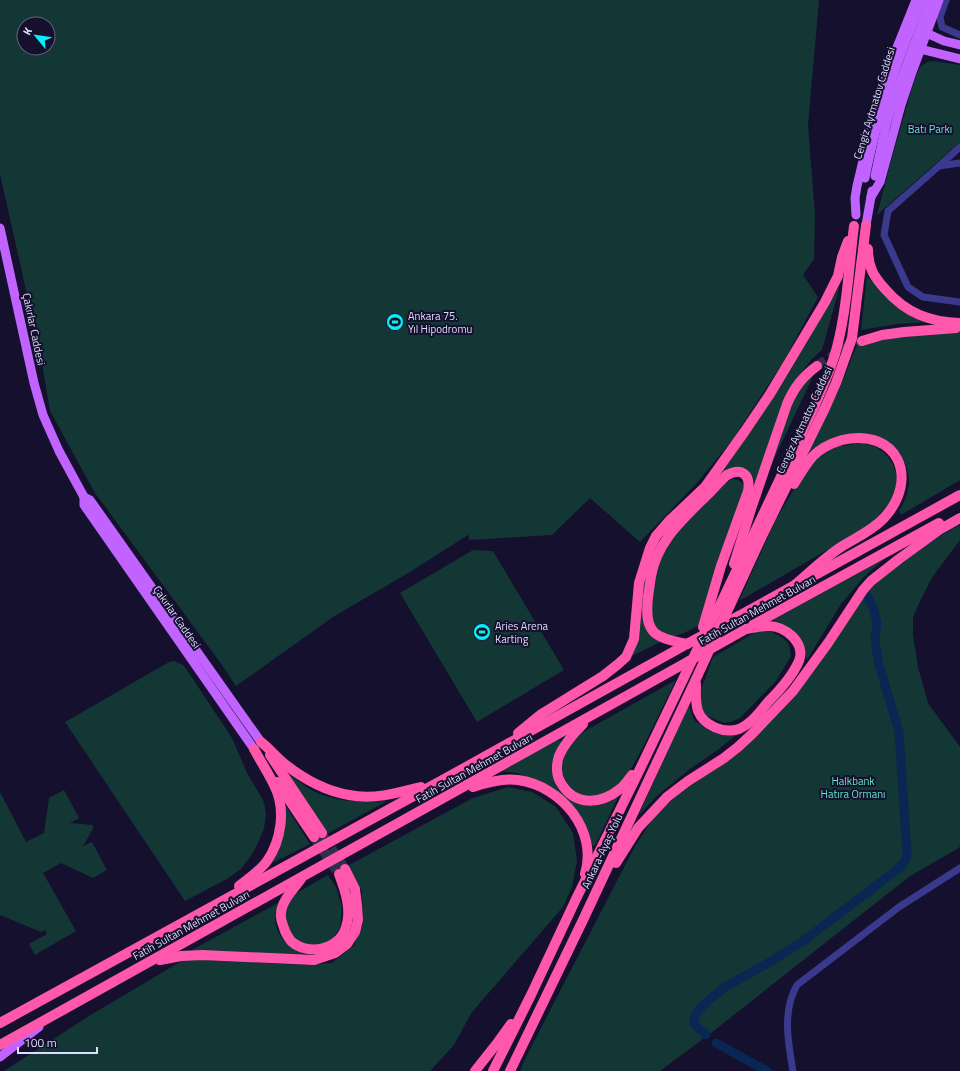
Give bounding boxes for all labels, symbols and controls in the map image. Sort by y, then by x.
north arrow [16,16,56,56]
text: K [19,24,36,38]
street label: Cengiz Aytmatov Caddesi [849,45,899,161]
park label: Batı Parkı [908,121,952,137]
street label: Çakırlar Caddesi [19,291,49,367]
place label: Ankara 75. Yıl Hipodromu [408,308,473,337]
sports icon: Ankara 75. Yıl Hipodromu [385,312,405,332]
street label: Cengiz Aytmatov Caddesi [772,364,836,476]
street label: Fatih Sultan Mehmet Bulvarı [696,571,818,649]
street label: Çakırlar Caddesi [149,582,205,652]
place label: Aries Arena Karting [495,618,549,647]
sports icon: Aries Arena Karting [472,622,492,642]
street label: Fatih Sultan Mehmet Bulvarı [413,729,535,807]
park label: Halkbank Hatıra Ormanı [820,773,886,802]
street label: Ankara-Ayaş Yolu [578,811,626,891]
street label: Fatih Sultan Mehmet Bulvarı [130,886,252,964]
scale bar [18,1029,97,1055]
text: 100 m [24,1033,57,1052]

